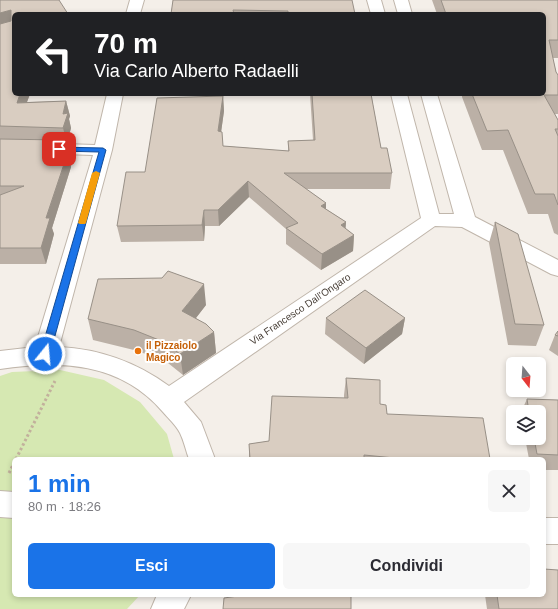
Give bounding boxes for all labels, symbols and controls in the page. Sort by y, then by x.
icon: left [28,28,80,80]
text: 70 m [94,28,158,59]
text: Via Carlo Alberto Radaelli [94,61,299,81]
pin [42,132,76,166]
icon: arrive [48,138,70,160]
street label: Via Francesco Dall'Ongaro [248,271,353,347]
position arrow [24,333,66,375]
place label: il Pizzaiolo Magico [146,340,197,363]
marker: il Pizzaiolo Magico [133,346,143,356]
north arrow [506,357,546,397]
map controls [506,357,546,445]
button: layers [506,405,546,445]
text: 1 min [28,470,91,497]
button: close [488,470,530,512]
text: 80 m · 18:26 [28,499,101,514]
button: Esci [28,543,275,589]
button: Condividi [283,543,530,589]

